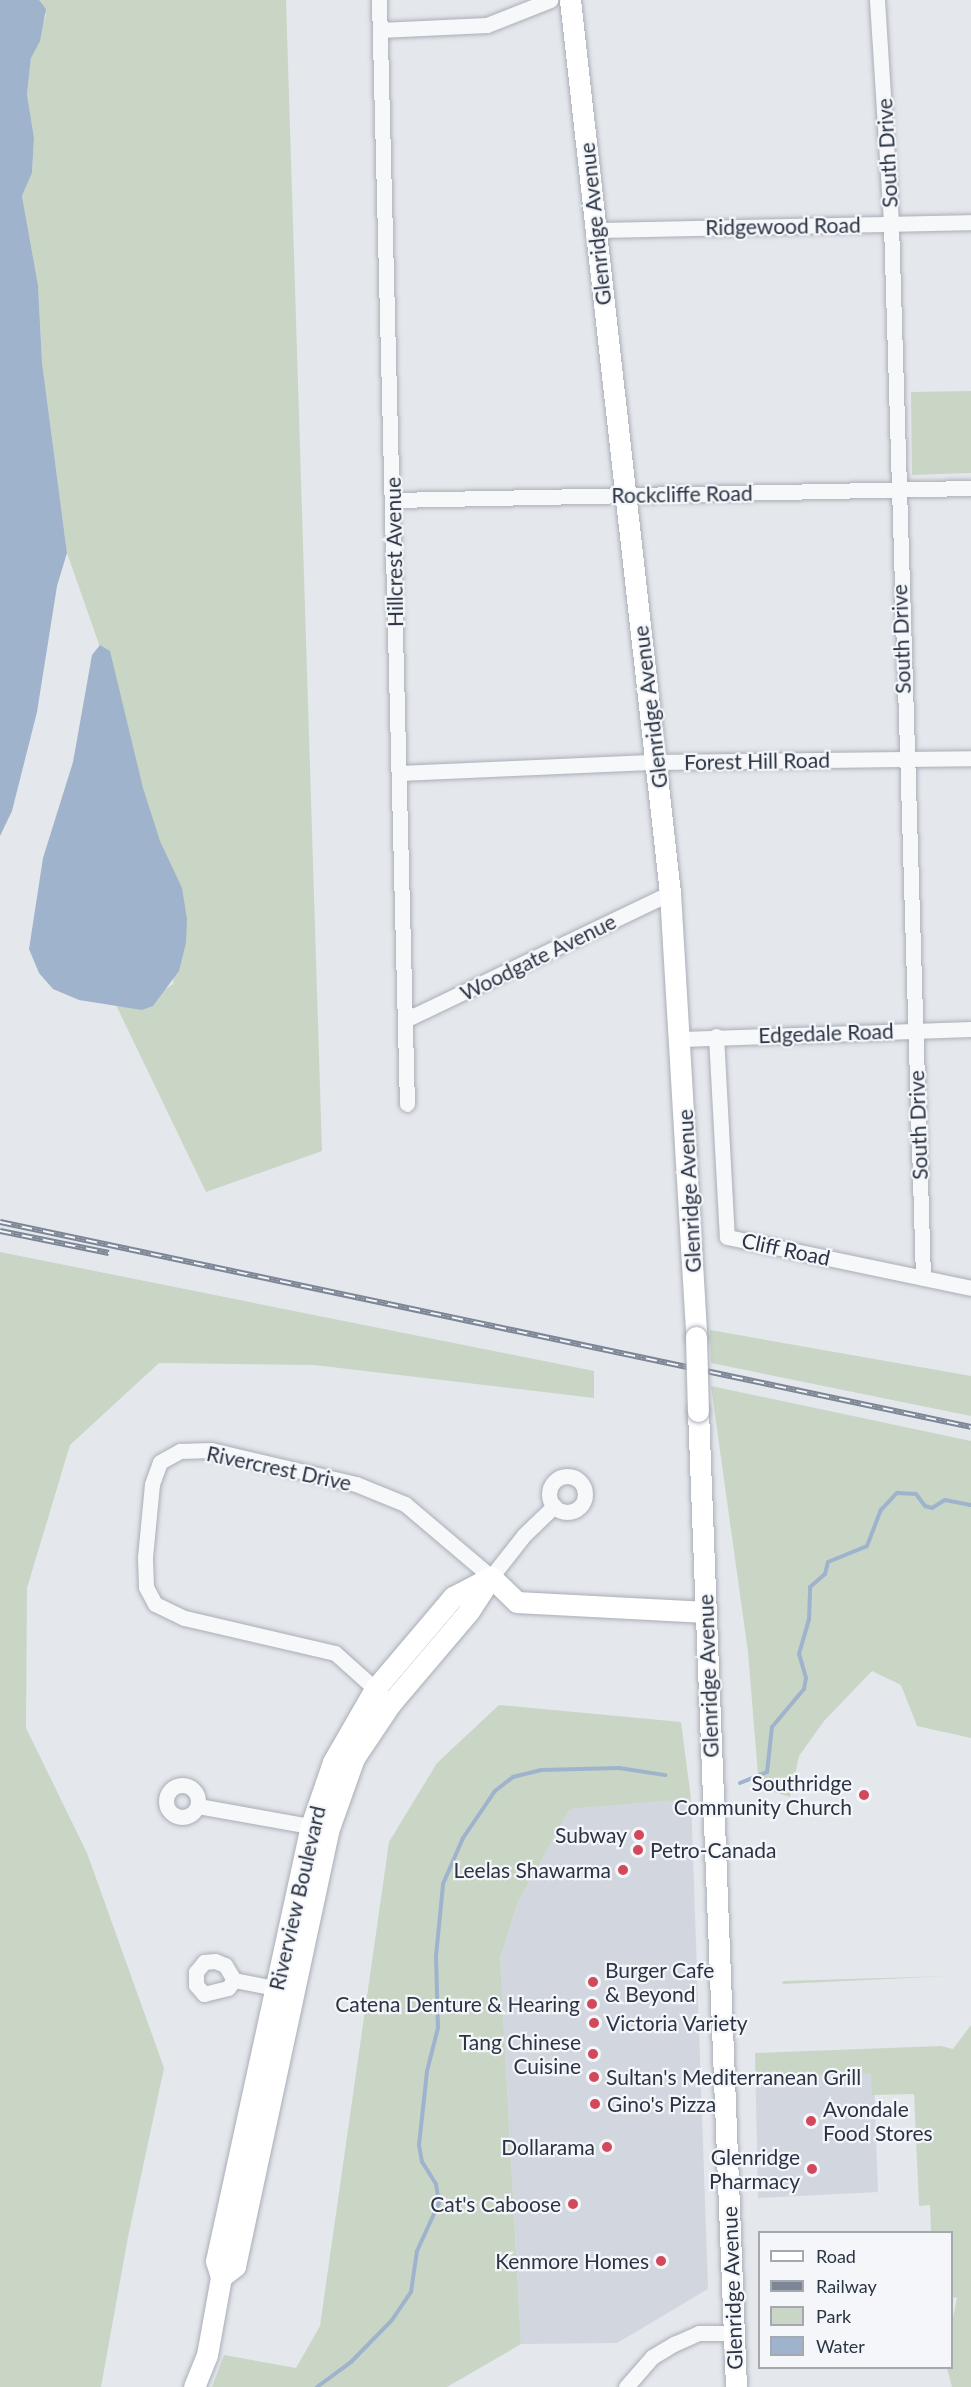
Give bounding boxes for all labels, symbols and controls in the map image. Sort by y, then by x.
street label: South Drive [872,98,902,208]
street label: Glenridge Avenue [574,141,616,307]
street label: Ridgewood Road [705,212,861,240]
street label: Hillcrest Avenue [380,476,408,628]
street label: Rockcliffe Road [611,480,753,508]
street label: South Drive [886,584,916,694]
street label: Glenridge Avenue [627,624,673,790]
street label: Forest Hill Road [684,747,830,775]
street label: Woodgate Avenue [456,908,620,1006]
street label: Edgedale Road [758,1018,894,1048]
street label: South Drive [903,1070,933,1180]
street label: Glenridge Avenue [672,1108,706,1274]
street label: Cliff Road [739,1227,833,1271]
street label: Rivercrest Drive [204,1440,354,1496]
street label: Glenridge Avenue [693,1594,723,1758]
place label: Southridge Community Church [673,1770,852,1820]
marker: Southridge Community Church [857,1788,871,1802]
street label: Riverview Boulevard [263,1803,331,1993]
place label: Subway [555,1822,627,1848]
marker: Subway [632,1828,646,1842]
place label: Petro-Canada [650,1837,776,1863]
marker: Petro-Canada [631,1843,645,1857]
place label: Leelas Shawarma [453,1857,611,1883]
marker: Leelas Shawarma [616,1863,630,1877]
place label: Burger Cafe & Beyond [605,1957,715,2007]
marker: Burger Cafe & Beyond [586,1975,600,1989]
place label: Catena Denture & Hearing [335,1991,580,2017]
marker: Catena Denture & Hearing [585,1997,599,2011]
place label: Victoria Variety [606,2010,748,2036]
marker: Victoria Variety [587,2016,601,2030]
place label: Tang Chinese Cuisine [459,2029,581,2079]
marker: Tang Chinese Cuisine [586,2047,600,2061]
place label: Sultan's Mediterranean Grill [606,2064,861,2090]
marker: Sultan's Mediterranean Grill [587,2070,601,2084]
place label: Gino's Pizza [607,2091,716,2117]
place label: Avondale Food Stores [823,2096,933,2146]
marker: Gino's Pizza [588,2097,602,2111]
marker: Avondale Food Stores [804,2114,818,2128]
place label: Dollarama [501,2134,595,2160]
marker: Dollarama [600,2140,614,2154]
place label: Glenridge Pharmacy [709,2144,800,2194]
marker: Glenridge Pharmacy [805,2162,819,2176]
place label: Cat's Caboose [430,2191,561,2217]
marker: Cat's Caboose [566,2197,580,2211]
street label: Glenridge Avenue [717,2206,747,2370]
legend [758,2231,953,2369]
text: Road [816,2245,856,2267]
place label: Kenmore Homes [495,2248,649,2274]
marker: Kenmore Homes [654,2254,668,2268]
text: Railway [816,2275,877,2297]
text: Park [816,2305,851,2327]
text: Water [816,2335,865,2357]

